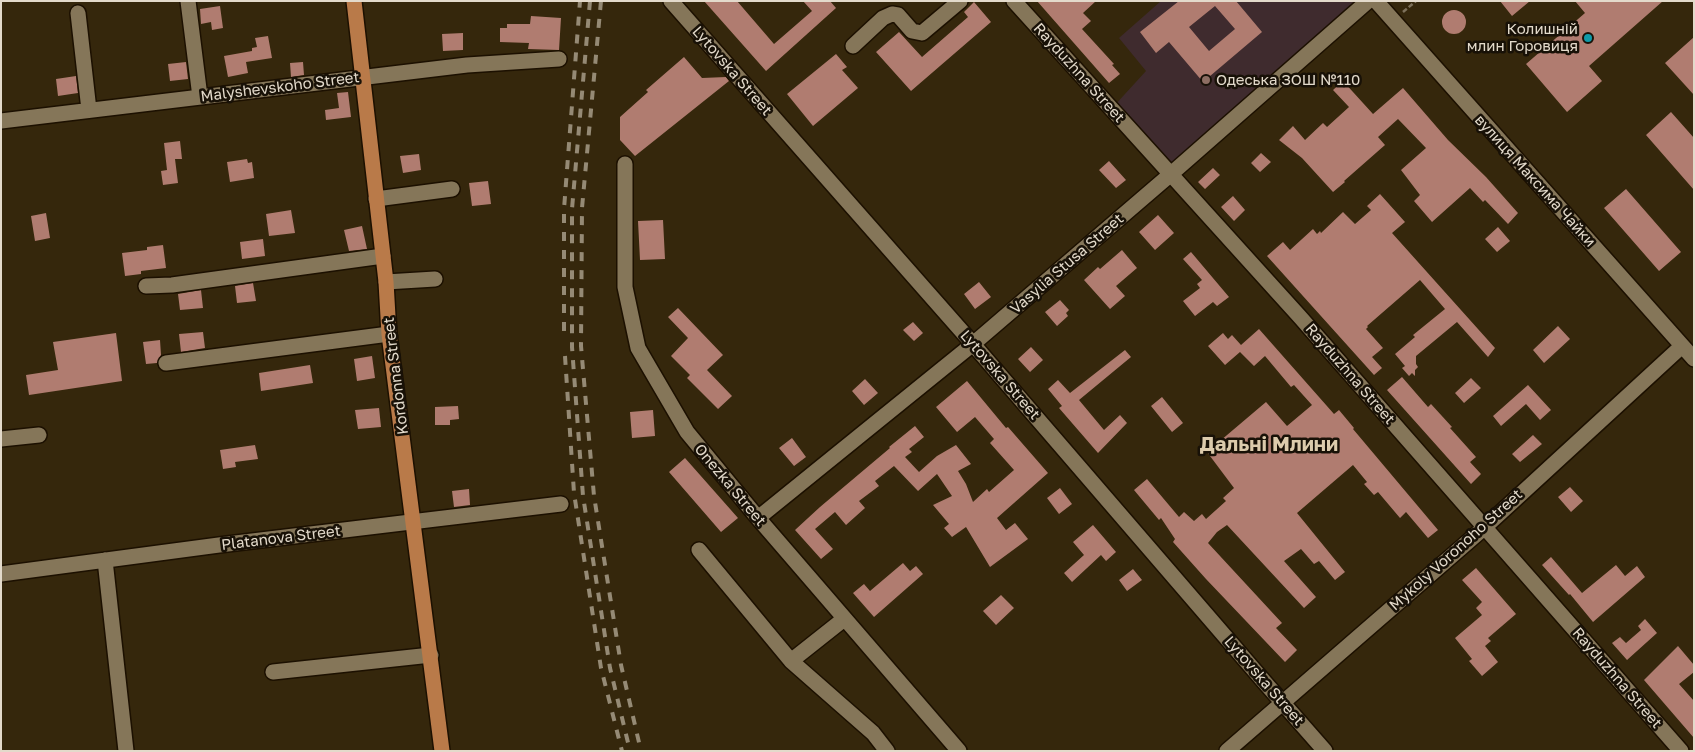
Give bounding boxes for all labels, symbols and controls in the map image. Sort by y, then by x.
street label: Rayduzhna Street [1030,20,1128,126]
place label: Колишній млин Горовиця [1467,20,1578,55]
street label: Lytovska Street [688,23,776,119]
marker: Колишній млин Горовиця [1582,32,1594,44]
street label: Malyshevskoho Street [200,68,360,106]
place label: Одеська ЗОШ №110 [1216,71,1360,89]
marker: Одеська ЗОШ №110 [1200,74,1212,86]
street label: вулиця Максима Чайки [1471,111,1599,251]
street label: Vasylia Stusa Street [1007,210,1127,318]
street label: Kordonna Street [380,316,412,436]
street label: Rayduzhna Street [1301,320,1399,428]
street label: Lytovska Street [956,327,1044,423]
district label: Дальні Млини [1200,433,1338,457]
street label: Onezka Street [690,440,770,530]
street label: Mykoly Voronoho Street [1386,486,1526,614]
street label: Platanova Street [220,522,342,554]
street label: Rayduzhna Street [1568,624,1666,732]
street label: Lytovska Street [1220,633,1308,729]

